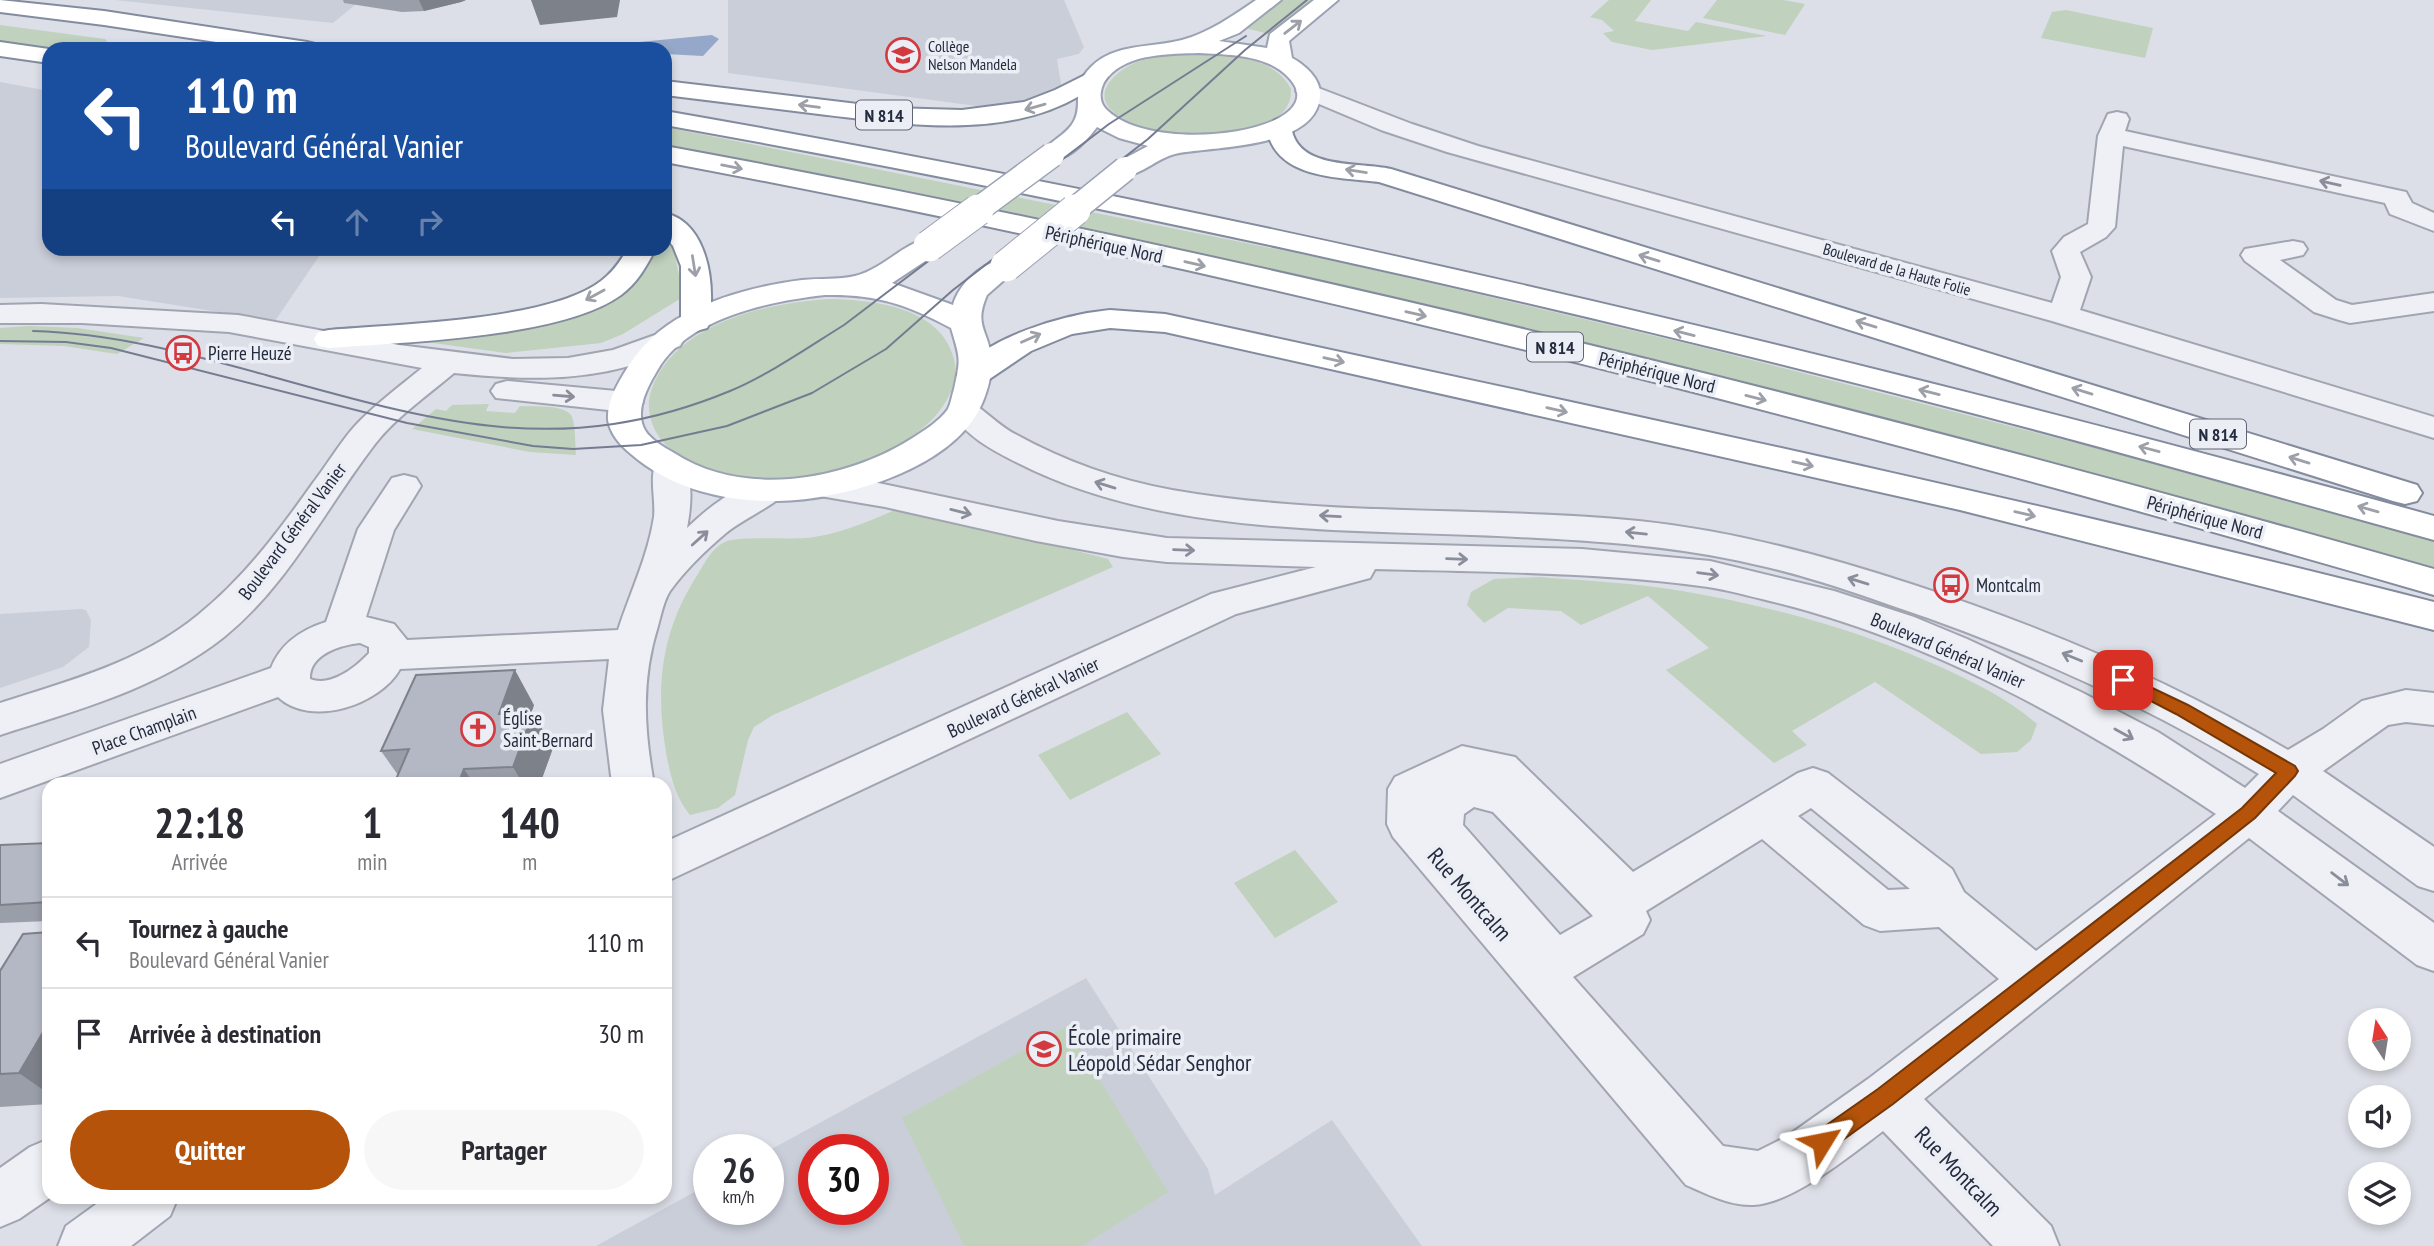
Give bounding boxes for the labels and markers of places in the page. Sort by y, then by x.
school or university icon: Collège Nelson Mandela [884,36,922,74]
place label: Collège Nelson Mandela [928,36,1017,74]
bus stop icon: Pierre Heuzé [164,334,202,372]
place label: Pierre Heuzé [208,341,292,365]
bus stop icon: Montcalm [1932,566,1970,604]
place label: Montcalm [1976,573,2041,597]
pin [2093,650,2153,710]
place label: Église Saint-Bernard [503,706,593,752]
church icon: Église Saint-Bernard [459,710,497,748]
place label: École primaire Léopold Sédar Senghor [1068,1022,1252,1077]
school or university icon: École primaire Léopold Sédar Senghor [1025,1030,1063,1068]

